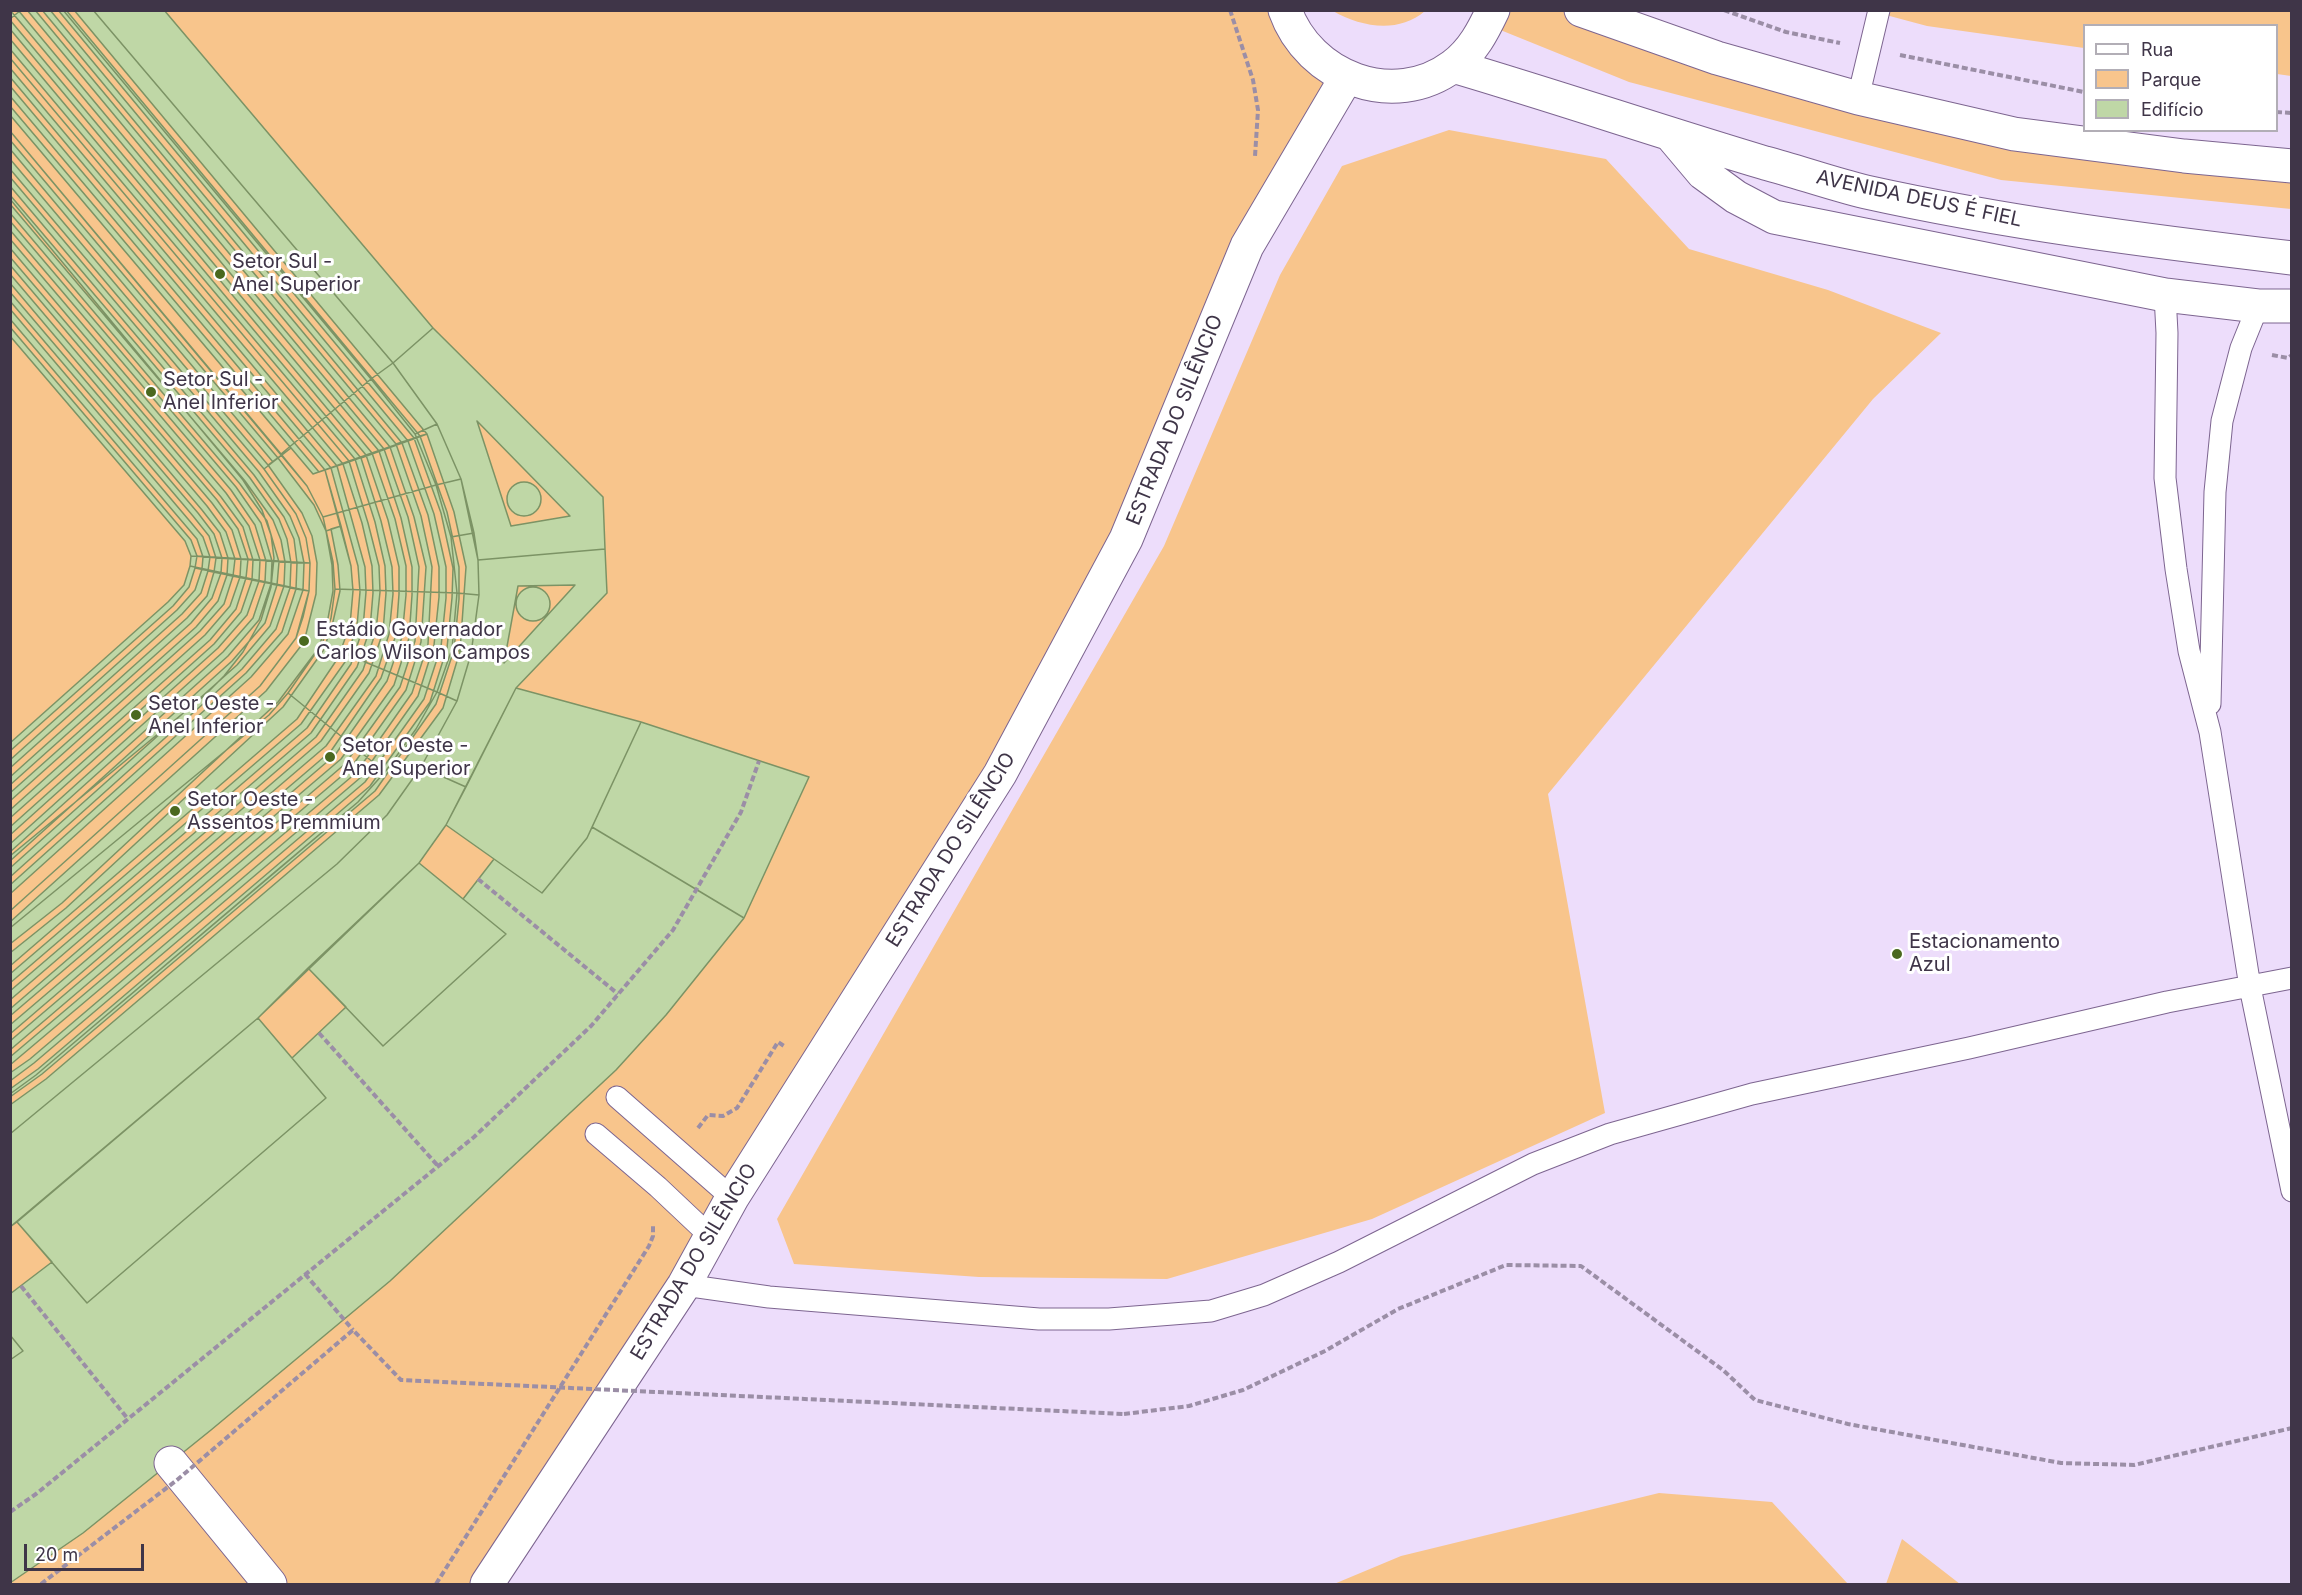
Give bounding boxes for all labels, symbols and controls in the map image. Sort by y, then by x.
legend [2083,24,2278,132]
text: Rua [2141,39,2173,60]
text: Parque [2141,69,2201,90]
text: Edifício [2141,99,2204,120]
street label: AVENIDA DEUS É FIEL [1814,165,2024,233]
place label: Setor Sul - Anel Superior [232,250,361,297]
marker: Setor Sul - Anel Superior [213,267,227,281]
street label: ESTRADA DO SILÊNCIO [1122,311,1228,529]
place label: Setor Sul - Anel Inferior [163,368,279,415]
marker: Setor Sul - Anel Inferior [144,385,158,399]
place label: Estádio Governador Carlos Wilson Campos [316,618,530,665]
marker: Estádio Governador Carlos Wilson Campos [297,634,311,648]
place label: Setor Oeste - Anel Inferior [148,692,274,739]
marker: Setor Oeste - Anel Inferior [129,708,143,722]
place label: Setor Oeste - Anel Superior [342,734,471,781]
street label: ESTRADA DO SILÊNCIO [881,748,1021,952]
marker: Setor Oeste - Anel Superior [323,750,337,764]
place label: Setor Oeste - Assentos Premmium [187,788,381,835]
marker: Setor Oeste - Assentos Premmium [168,804,182,818]
place label: Estacionamento Azul [1909,930,2060,977]
marker: Estacionamento Azul [1890,947,1904,961]
street label: ESTRADA DO SILÊNCIO [626,1159,762,1365]
scale bar [27,1532,147,1570]
text: 20 m [35,1544,78,1565]

